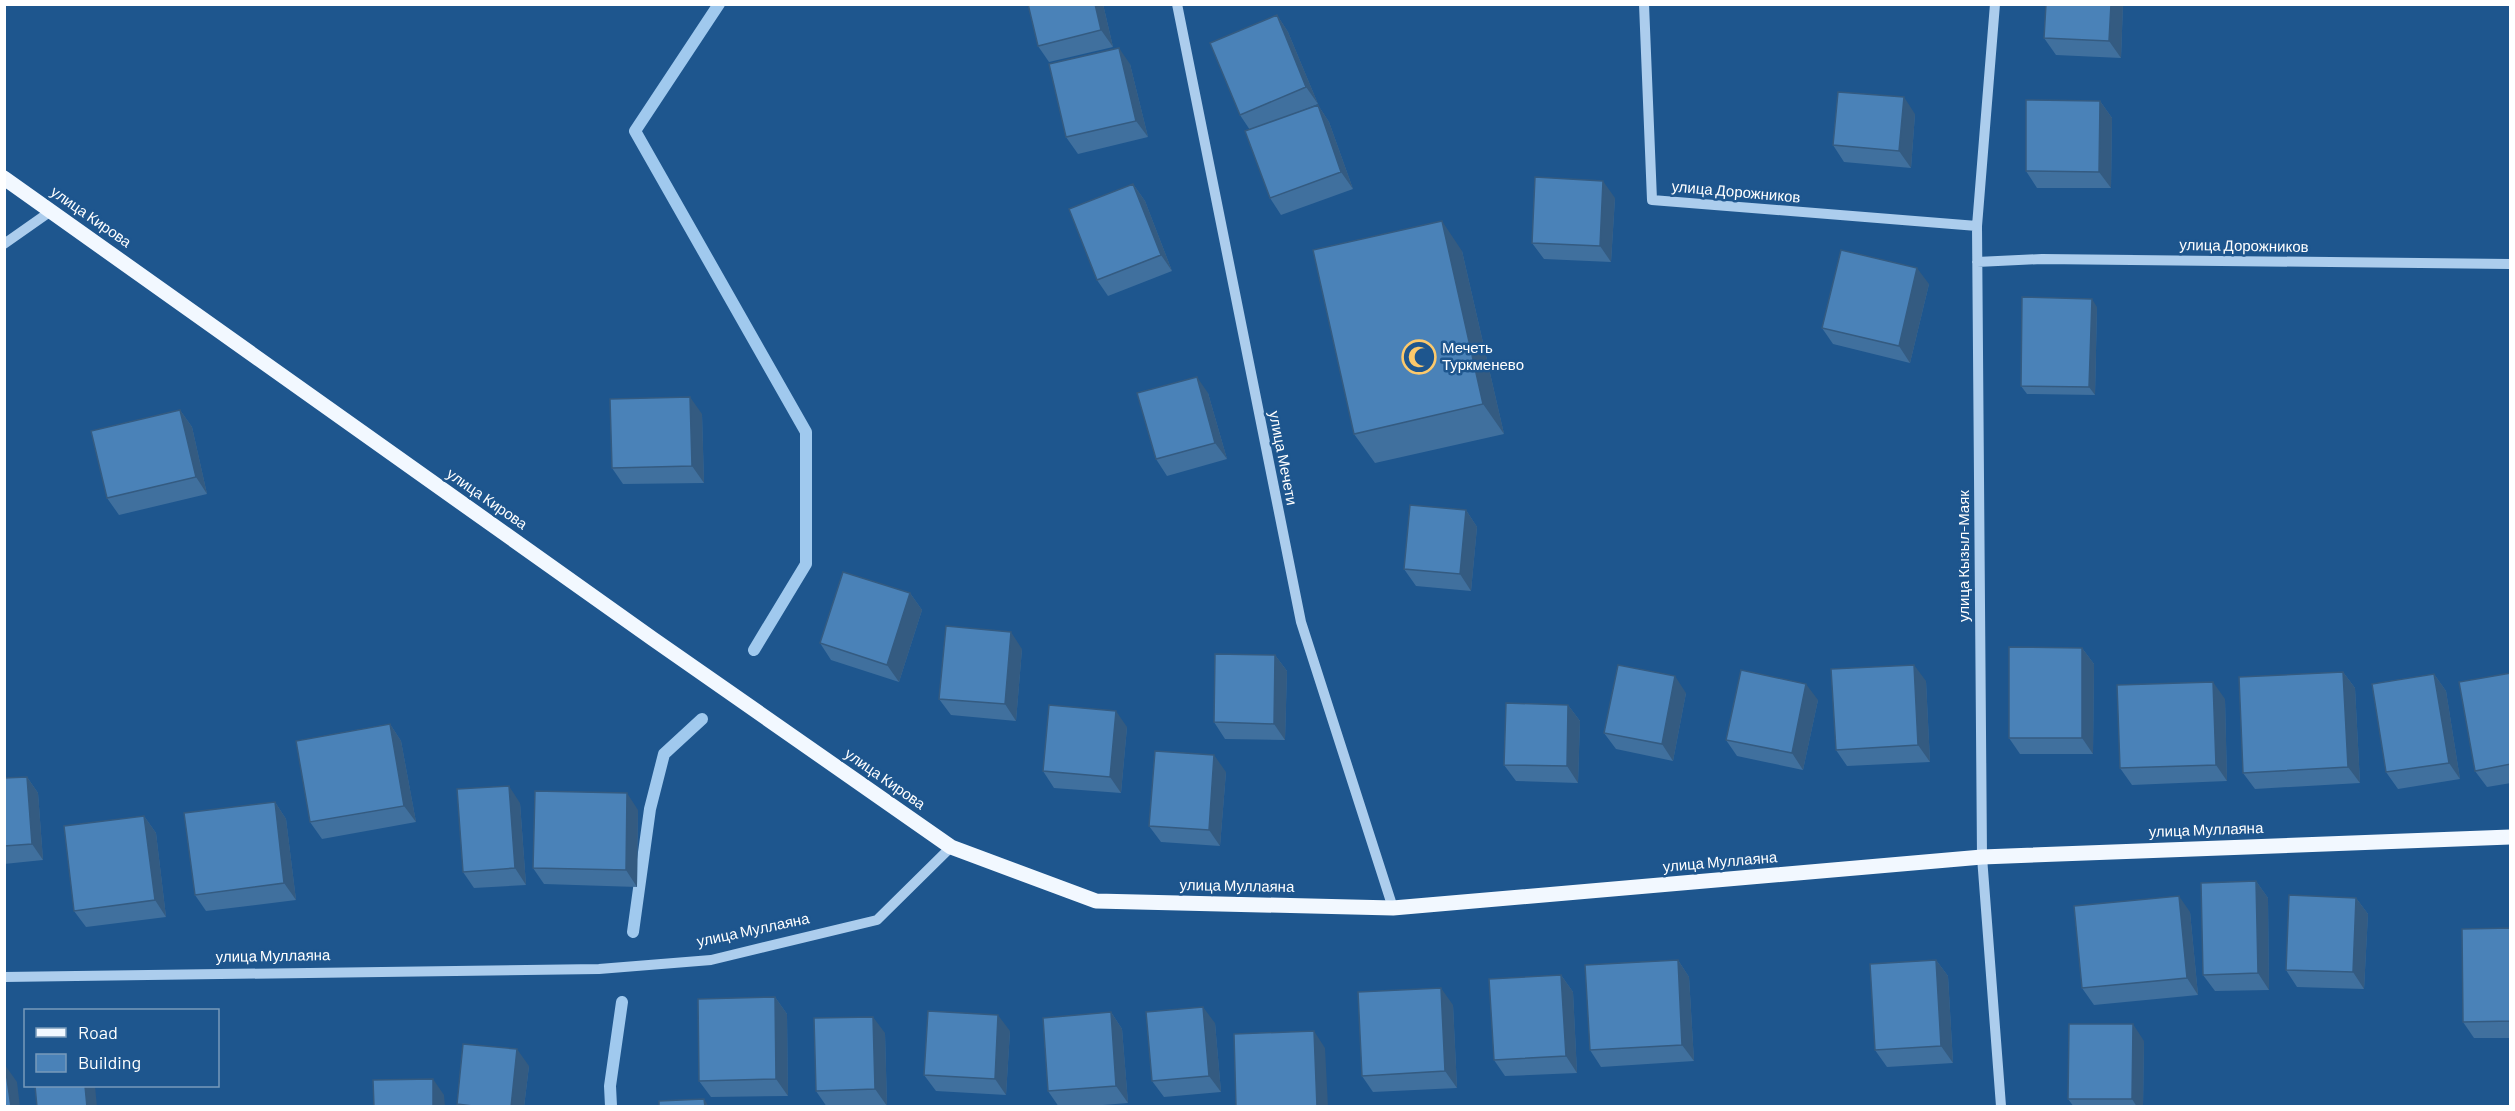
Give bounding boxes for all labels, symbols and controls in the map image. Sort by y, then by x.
street label: улица Дорожников [1671,176,1801,206]
street label: улица Кирова [48,182,136,251]
street label: улица Дорожников [2179,235,2309,255]
place label: Мечеть Туркменево [1442,338,1524,373]
mosque icon: Мечеть Туркменево [1401,339,1437,375]
street label: улица Мечети [1266,409,1302,506]
street label: улица Кирова [444,464,532,533]
street label: улица Кызыл-Маяк [1954,490,1972,622]
street label: улица Кирова [842,744,930,813]
street label: улица Муллаяна [2148,818,2264,840]
street label: улица Муллаяна [1662,847,1778,875]
street label: улица Муллаяна [1180,875,1295,895]
street label: улица Муллаяна [695,908,811,950]
street label: улица Муллаяна [215,945,331,965]
legend [24,1009,219,1087]
text: Road [78,1021,118,1043]
text: Building [78,1051,141,1073]

